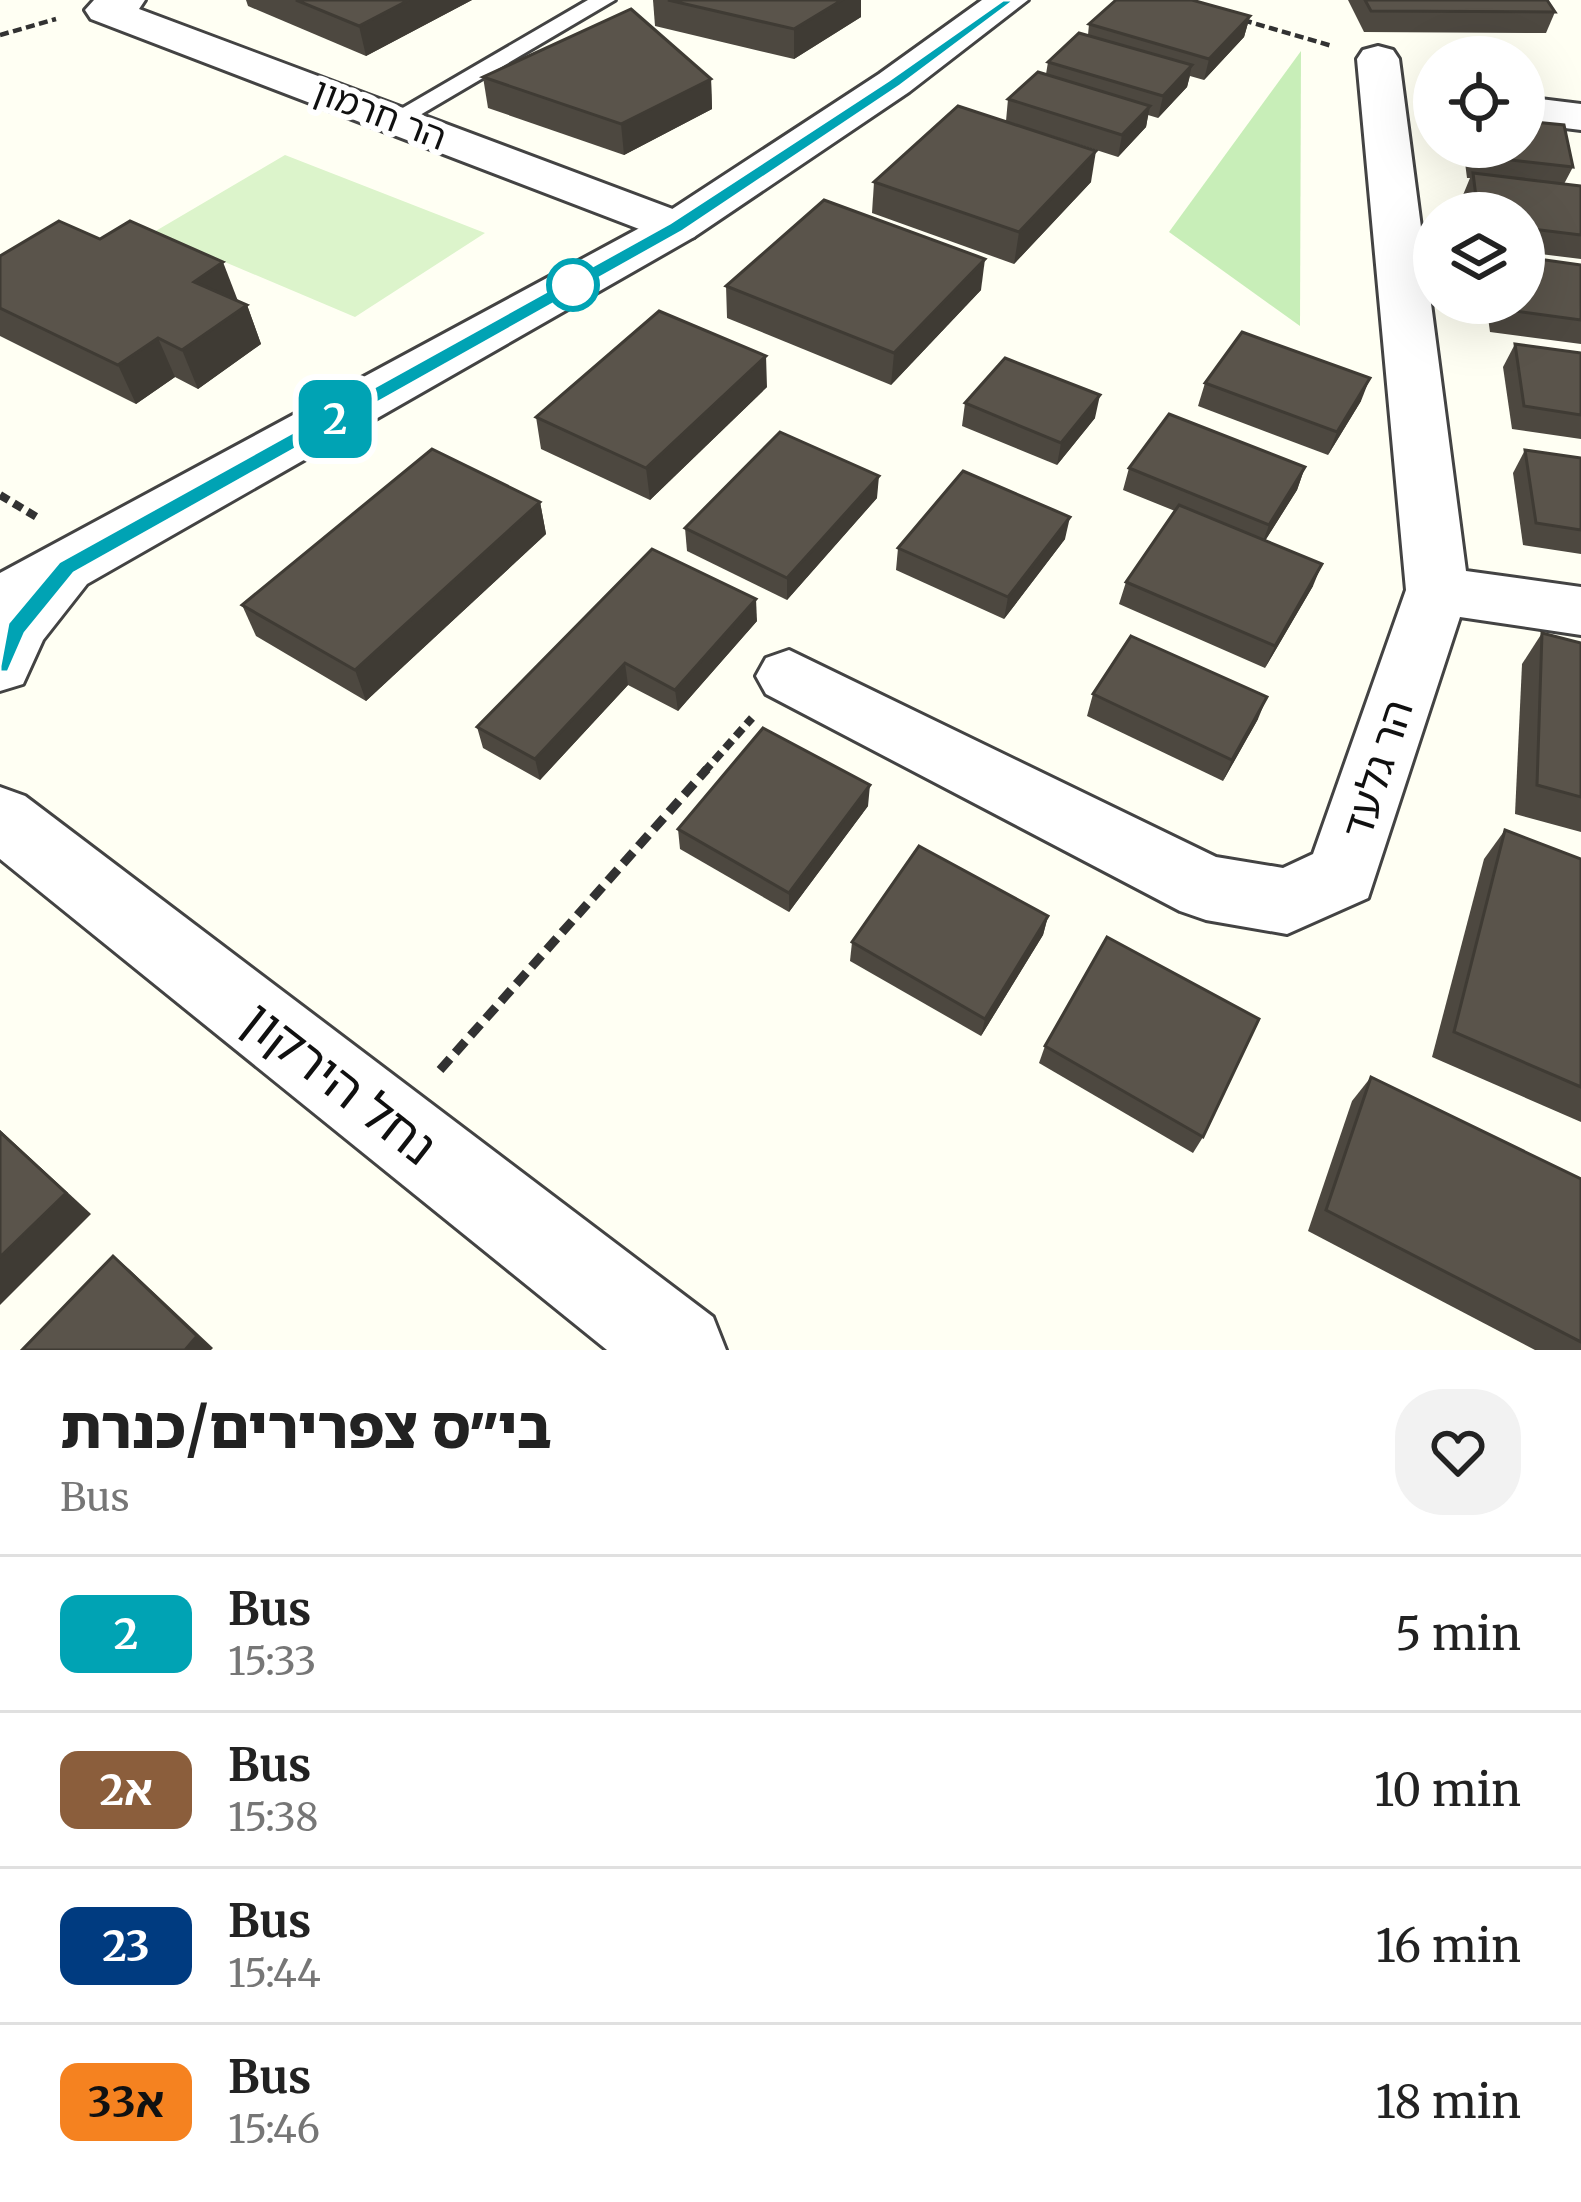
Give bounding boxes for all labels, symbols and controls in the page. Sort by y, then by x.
map controls [1413,36,1545,324]
button: locate [1413,36,1545,168]
street label: הר חרמון [307,68,453,160]
button: layers [1413,192,1545,324]
unlabelled marker [548,260,598,310]
line badge: 2 [296,380,374,458]
text: 2 [323,393,347,445]
street label: הר גלעד [1330,693,1424,845]
street label: נחל הירקון [230,987,450,1179]
button: heart [1395,1389,1521,1515]
text: בי״ס צפרירים/כנרת [60,1392,552,1464]
text: Bus [60,1473,130,1522]
text: Bus [228,1581,311,1637]
text: 5 min [1395,1606,1521,1662]
text: 2 [114,1608,138,1660]
text: 15:33 [228,1637,316,1686]
text: Bus [228,1737,311,1793]
text: 10 min [1374,1762,1521,1818]
text: 2א [99,1764,153,1816]
text: 15:38 [228,1793,319,1842]
text: Bus [228,1893,311,1949]
text: 16 min [1376,1918,1521,1974]
text: 23 [102,1920,150,1972]
text: 15:44 [228,1949,321,1998]
text: Bus [228,2049,311,2105]
text: 18 min [1376,2074,1521,2130]
text: 33א [88,2076,164,2128]
text: 15:46 [228,2105,320,2154]

